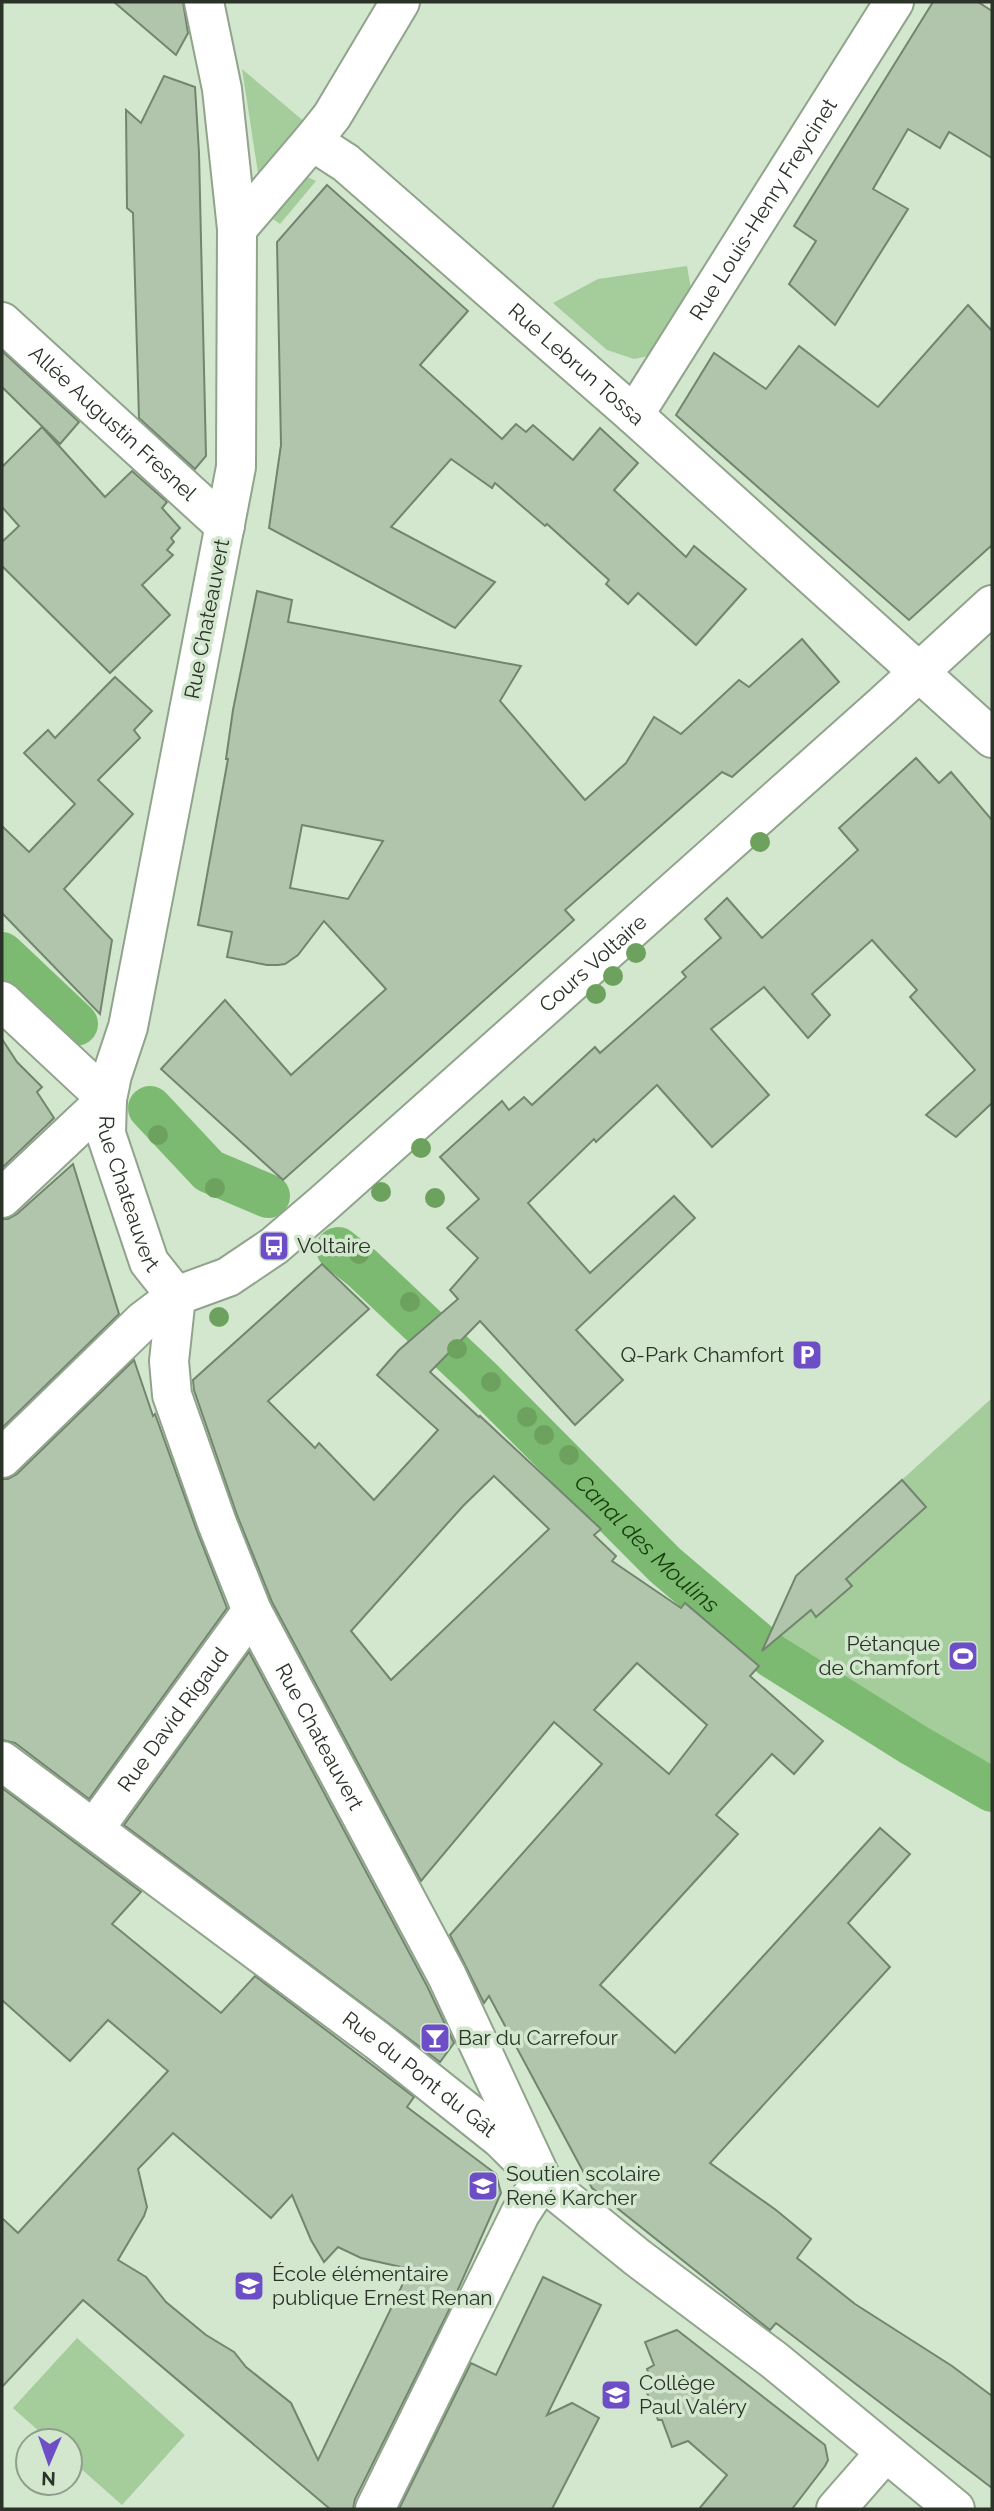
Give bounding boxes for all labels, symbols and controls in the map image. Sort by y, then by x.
street label: Rue Louis-Henry Freycinet [684,94,842,325]
street label: Rue Lebrun Tossa [503,298,650,430]
street label: Allée Augustin Fresnel [24,340,202,506]
street label: Rue Chateauvert [179,537,234,701]
street label: Cours Voltaire [534,909,651,1017]
street label: Rue Chateauvert [93,1115,165,1277]
bus stop icon: Voltaire [257,1229,291,1263]
place label: Voltaire [297,1233,370,1258]
parking icon: Q-Park Chamfort [790,1338,824,1372]
place label: Q-Park Chamfort [620,1342,784,1367]
water label: Canal des Moulins [569,1468,725,1618]
place label: Pétanque de Chamfort [818,1631,940,1680]
sports icon: Pétanque de Chamfort [946,1639,980,1673]
street label: Rue David Rigaud [112,1642,233,1796]
street label: Rue Chateauvert [270,1659,369,1814]
street label: Rue du Pont du Gât [338,2006,502,2142]
bar icon: Bar du Carrefour [418,2021,452,2055]
place label: Bar du Carrefour [458,2025,619,2050]
place label: Soutien scolaire René Karcher [506,2161,660,2210]
school or university icon: Soutien scolaire René Karcher [466,2169,500,2203]
place label: École élémentaire publique Ernest Renan [272,2261,493,2310]
school or university icon: École élémentaire publique Ernest Renan [232,2269,266,2303]
place label: Collège Paul Valéry [639,2370,747,2419]
school or university icon: Collège Paul Valéry [599,2378,633,2412]
north arrow [14,2427,84,2497]
text: N [41,2468,56,2490]

